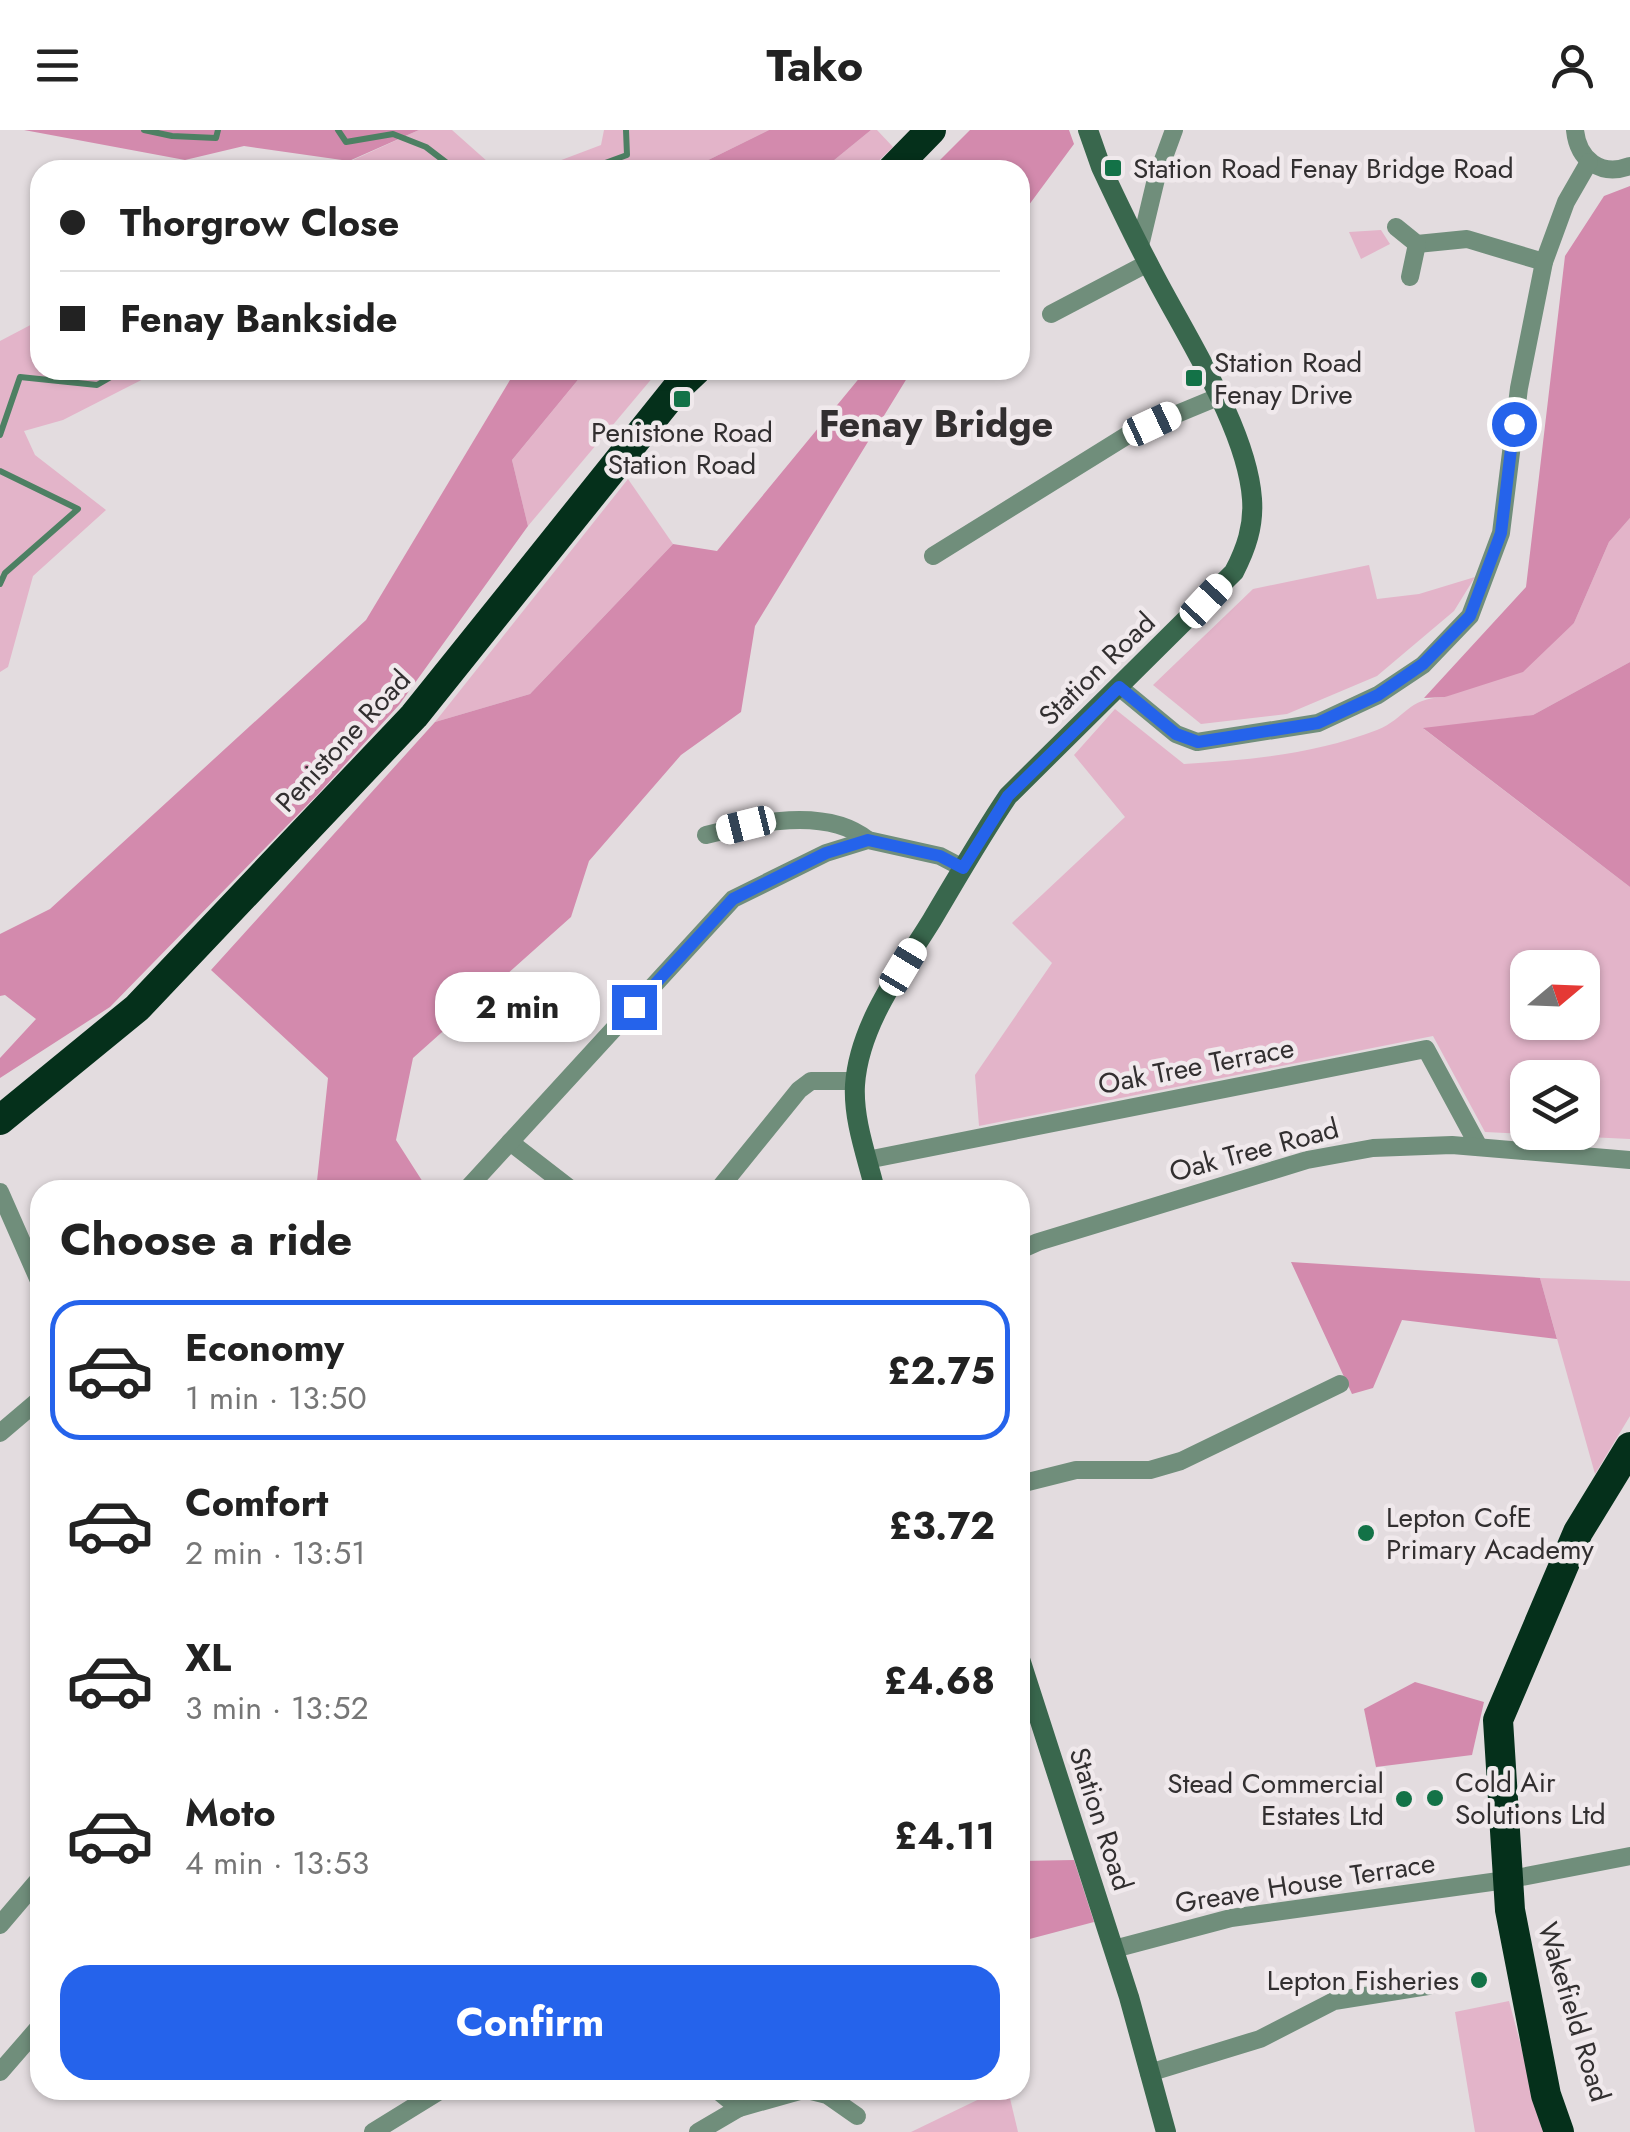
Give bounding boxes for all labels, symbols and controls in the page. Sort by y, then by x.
text: Tako [767,33,863,98]
icon: menu [30,38,85,93]
icon: person [1545,38,1600,93]
place label: Station Road Fenay Bridge Road [1133,148,1514,189]
marker: Station Road Fenay Bridge Road [1102,157,1124,179]
text: Thorgrow Close [120,195,399,250]
text: Fenay Bankside [120,291,398,346]
place label: Station Road Fenay Drive [1214,342,1362,415]
marker: Station Road Fenay Drive [1183,367,1205,389]
marker: Penistone Road Station Road [671,388,693,410]
district label: Fenay Bridge [819,396,1053,451]
car [1118,398,1186,450]
route start [1492,402,1537,447]
place label: Penistone Road Station Road [591,412,773,485]
car [1175,569,1237,633]
street label: Station Road [1029,603,1165,735]
street label: Penistone Road [266,660,420,822]
car [713,803,779,847]
car [875,934,931,1000]
north arrow [1510,950,1600,1040]
map controls [1510,950,1600,1150]
callout: 2 min [434,972,599,1042]
text: 2 min [475,984,560,1030]
route end [612,985,657,1030]
street label: Oak Tree Terrace [1095,1027,1297,1105]
button: layers [1510,1060,1600,1150]
street label: Oak Tree Road [1165,1108,1343,1192]
text: Choose a ride [60,1207,352,1272]
text: Economy [185,1320,344,1375]
icon: car [65,1325,155,1415]
text: £2.75 [887,1343,995,1398]
text: 1 min · 13:50 [185,1375,367,1421]
text: Comfort [185,1475,328,1530]
icon: car [65,1480,155,1570]
place label: Lepton CofE Primary Academy [1386,1497,1595,1570]
text: £3.72 [889,1498,995,1553]
marker: Lepton CofE Primary Academy [1355,1522,1377,1544]
text: 2 min · 13:51 [185,1530,366,1576]
text: XL [185,1630,231,1685]
icon: car [65,1635,155,1725]
text: £4.68 [884,1653,995,1708]
text: 3 min · 13:52 [185,1685,369,1731]
street label: Station Road [1059,1742,1143,1896]
place label: Cold Air Solutions Ltd [1455,1762,1606,1835]
place label: Stead Commercial Estates Ltd [1167,1763,1384,1836]
text: Moto [185,1785,276,1840]
marker: Cold Air Solutions Ltd [1424,1787,1446,1809]
marker: Stead Commercial Estates Ltd [1393,1788,1415,1810]
icon: car [65,1790,155,1880]
text: £4.11 [894,1808,995,1863]
text: 4 min · 13:53 [185,1840,369,1886]
street label: Greave House Terrace [1172,1842,1438,1924]
street label: Wakefield Road [1527,1917,1621,2107]
place label: Lepton Fisheries [1267,1960,1459,2001]
button: Confirm [60,1965,1000,2080]
marker: Lepton Fisheries [1468,1969,1490,1991]

